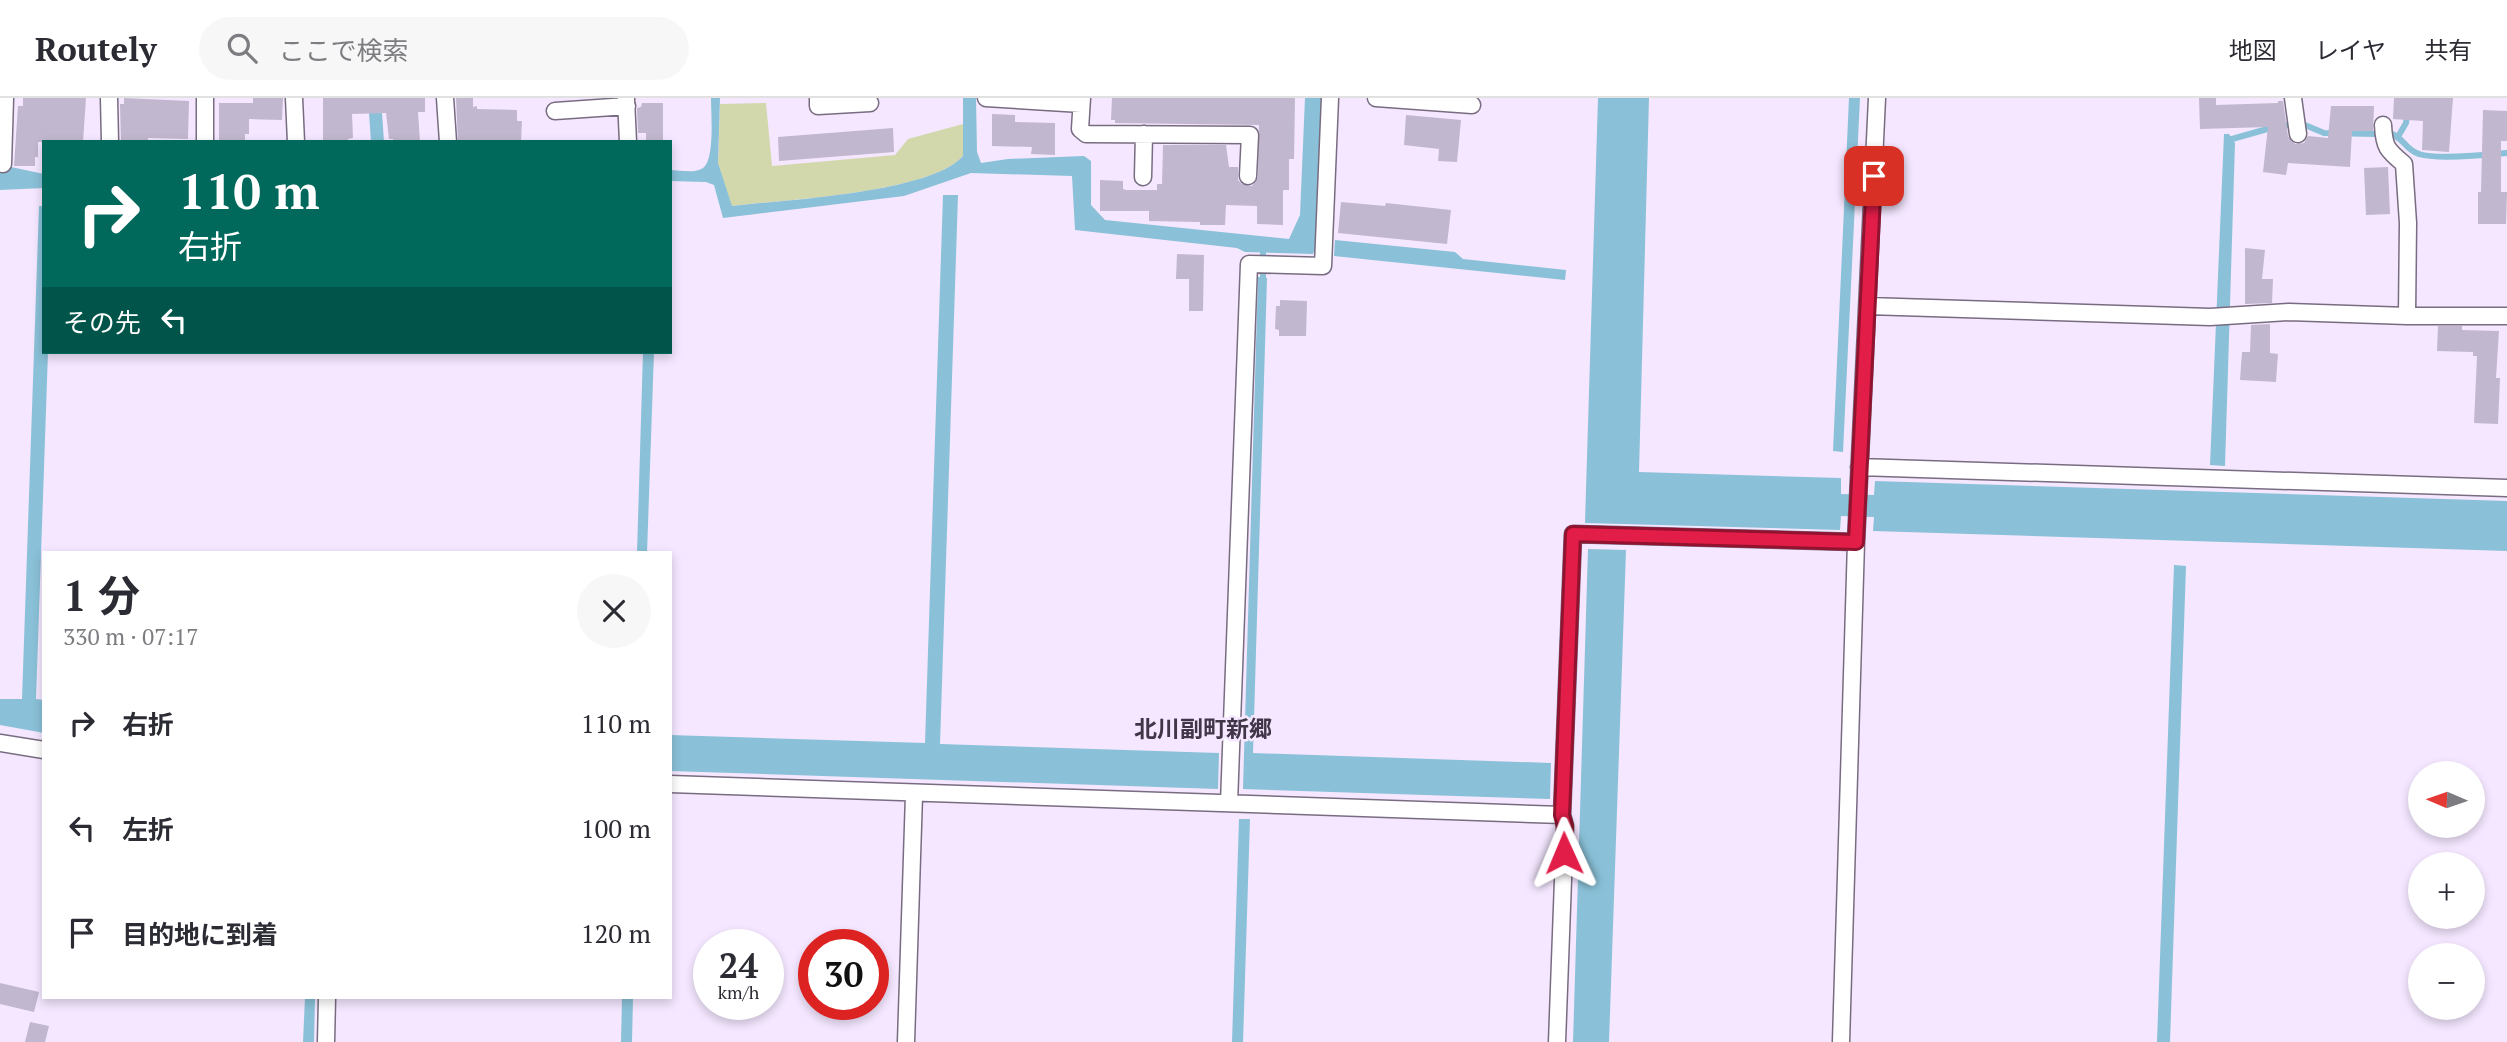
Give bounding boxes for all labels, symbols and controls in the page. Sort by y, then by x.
search box [199,17,689,80]
text: Routely [35,27,157,70]
icon: search [223,29,261,67]
text: ここで検索 [279,33,409,67]
text: 地図 [2229,34,2277,66]
text: レイヤ [2315,34,2386,66]
text: 共有 [2424,34,2472,66]
pin [1844,146,1904,206]
icon: arrive [1855,157,1893,195]
text: 110 m [178,158,320,223]
icon: right [63,168,154,259]
text: 右折 [178,225,242,267]
icon: left [155,301,193,339]
text: その先 [63,305,141,339]
text: 1 分 [63,567,140,623]
button: close [577,574,651,648]
text: 330 m · 07:17 [63,621,198,652]
icon: right [63,704,101,742]
text: 110 m [581,706,651,740]
text: 右折 [122,707,174,741]
district label: 北川副町新郷 [1134,713,1272,744]
north arrow [2408,761,2485,838]
map controls [2408,761,2485,1020]
icon: left [63,809,101,847]
text: 100 m [581,811,651,845]
text: 左折 [122,812,174,846]
position arrow [1527,816,1601,890]
button: + [2408,852,2485,929]
icon: arrive [63,914,101,952]
text: 120 m [581,916,651,950]
text: 目的地に到着 [122,917,278,951]
speed limit sign: 30 [798,929,889,1020]
text: 24 [719,942,758,988]
button: − [2408,943,2485,1020]
text: km/h [718,980,759,1004]

